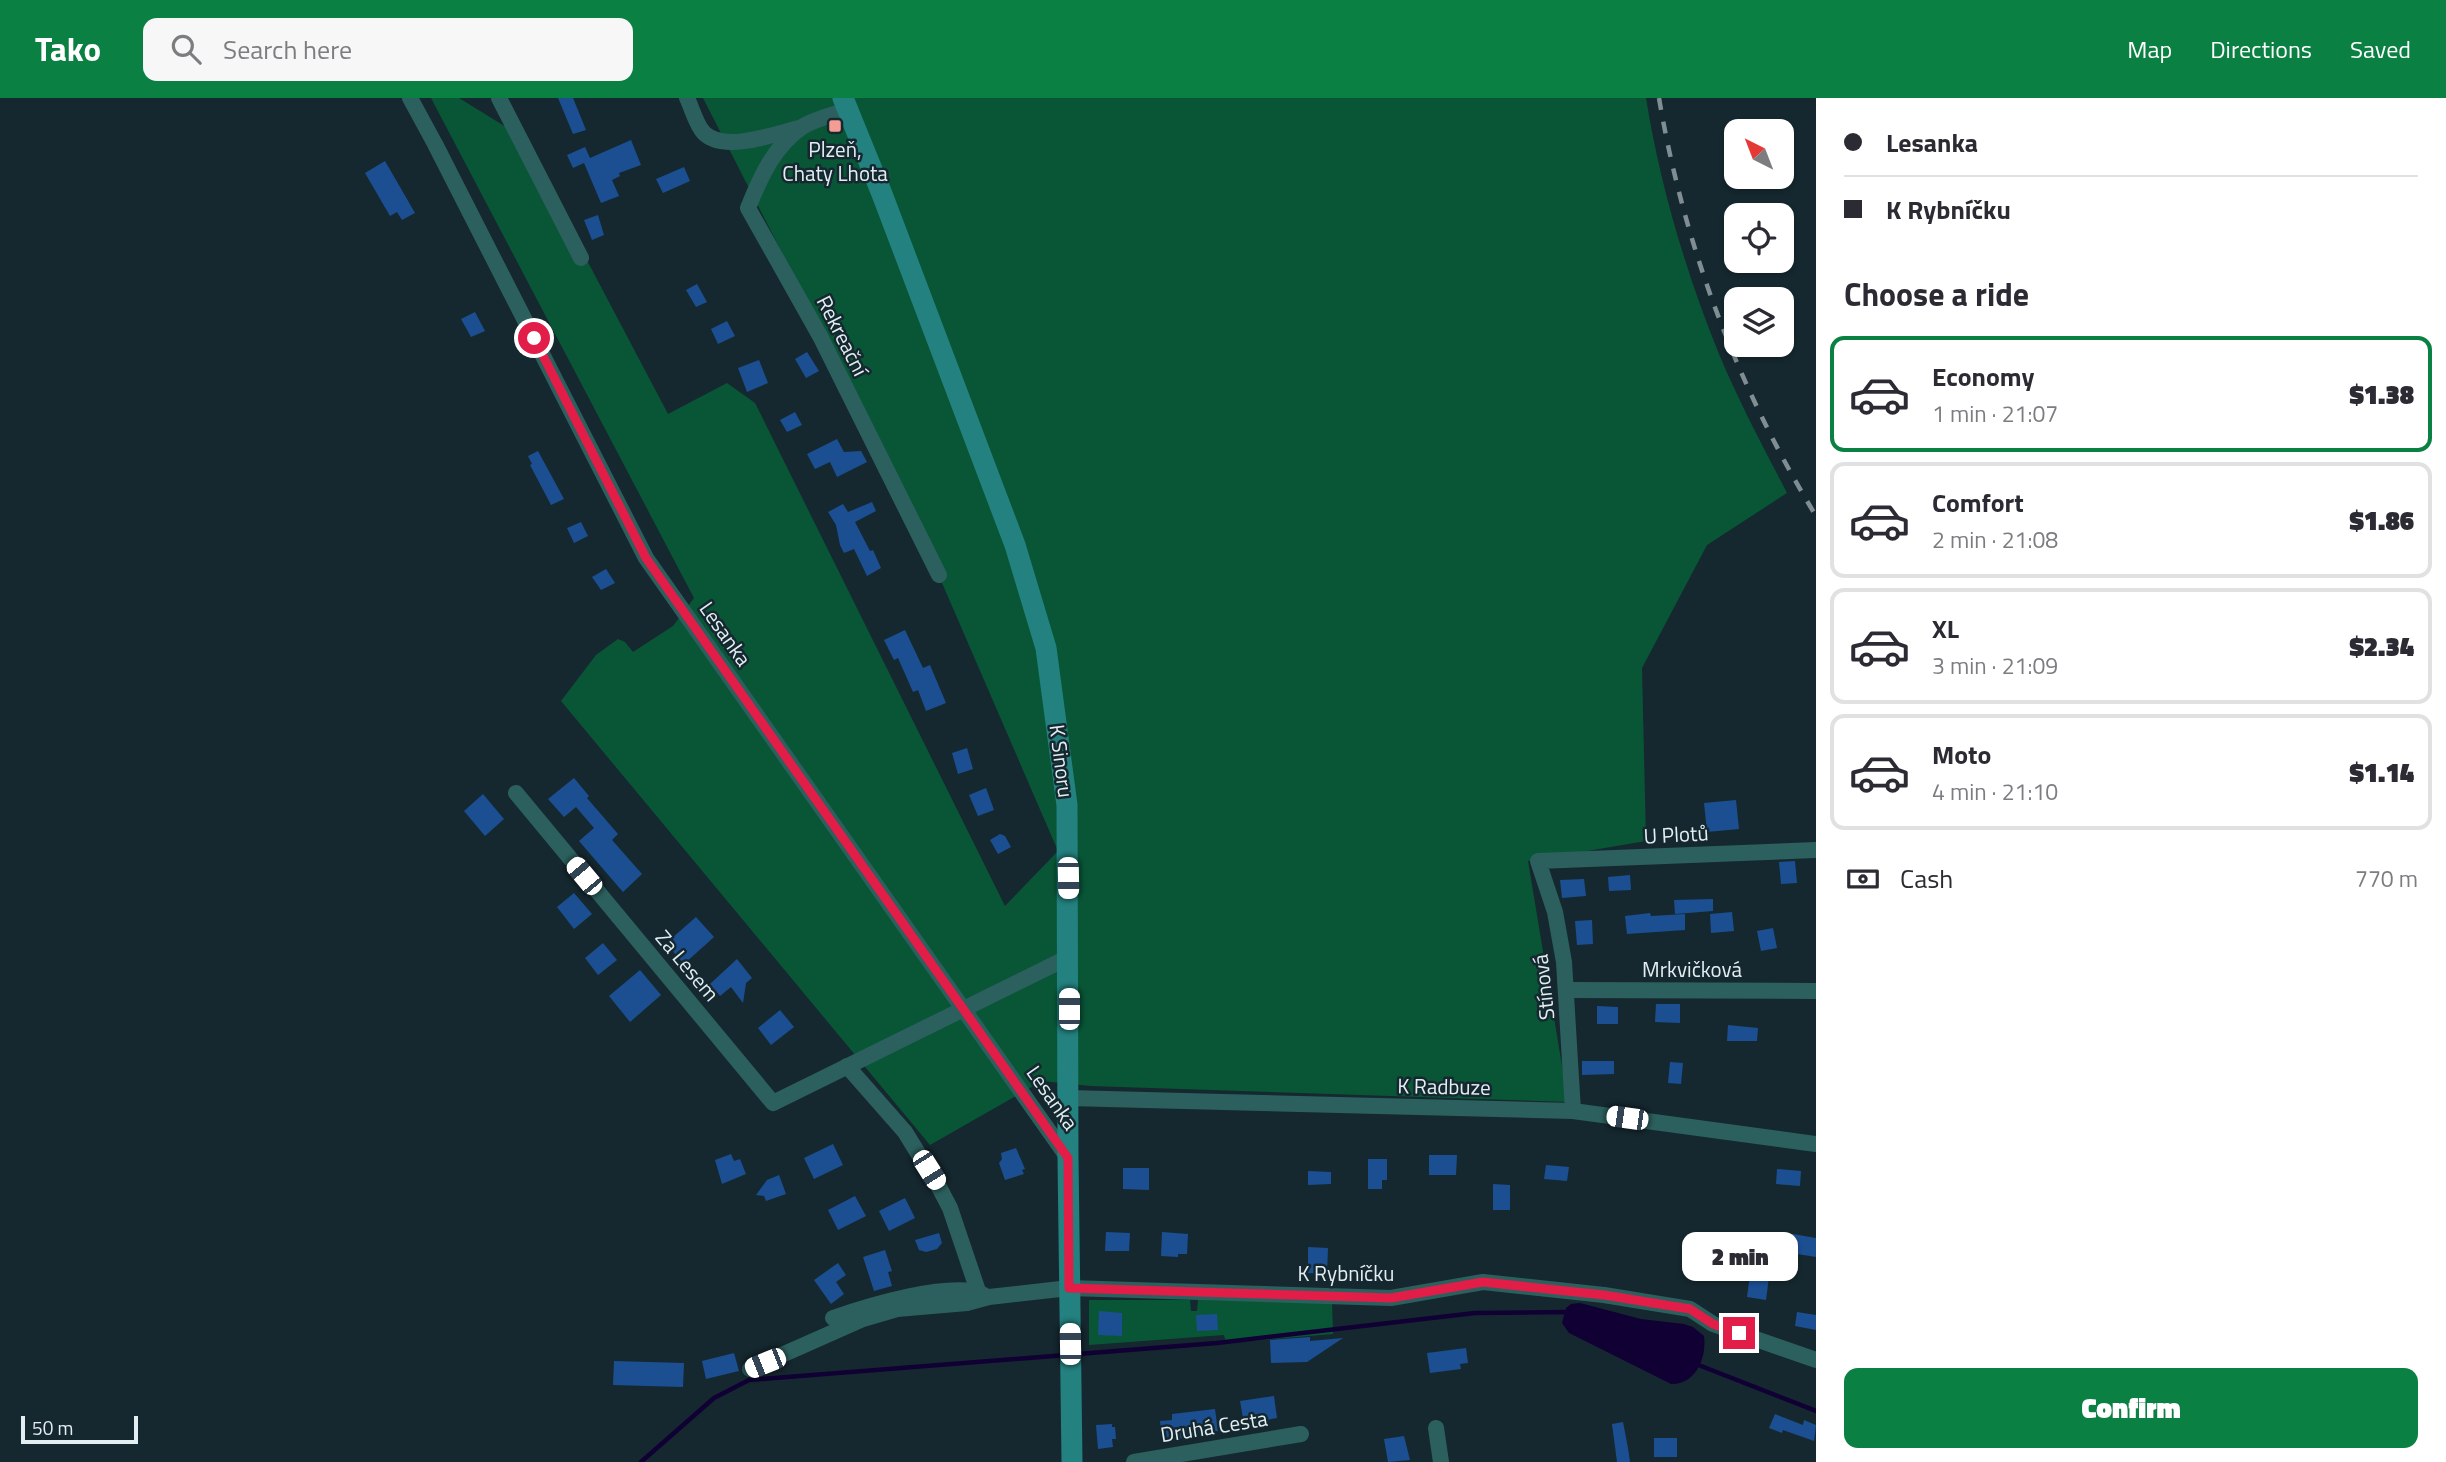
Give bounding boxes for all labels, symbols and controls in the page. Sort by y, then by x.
search box [143,18,633,81]
text: Tako [35,24,101,74]
icon: search [167,30,205,68]
text: Search here [223,30,352,69]
text: Map [2127,31,2172,67]
text: Directions [2210,31,2312,67]
text: Saved [2350,31,2411,67]
marker: Plzeň, Chaty Lhota [827,118,843,134]
north arrow [1724,119,1794,189]
map controls [1724,119,1794,357]
text: Lesanka [1886,123,1978,162]
place label: Plzeň, Chaty Lhota [782,133,888,189]
text: K Rybníčku [1886,190,2011,229]
button: locate [1724,203,1794,273]
text: Choose a ride [1844,270,2029,318]
button: layers [1724,287,1794,357]
street label: Rekreační [809,290,877,383]
route start [518,322,550,354]
text: Economy [1932,357,2034,396]
icon: car [1848,363,1911,426]
text: $1.38 [2349,375,2414,414]
text: 1 min · 21:07 [1932,396,2058,431]
text: Comfort [1932,483,2024,522]
icon: car [1848,489,1911,552]
text: $1.86 [2349,501,2414,540]
text: 2 min · 21:08 [1932,522,2058,557]
street label: Lesanka [692,594,760,673]
text: XL [1932,609,1959,648]
icon: car [1848,615,1911,678]
text: $2.34 [2349,627,2414,666]
text: 3 min · 21:09 [1932,648,2058,683]
street label: K Sinoru [1042,723,1082,799]
text: Moto [1932,735,1991,774]
icon: car [1848,741,1911,804]
text: $1.14 [2349,753,2414,792]
text: 4 min · 21:10 [1932,774,2058,809]
street label: U Plotů [1643,816,1709,852]
car [563,853,606,899]
car [1058,857,1079,899]
text: Cash [1900,859,1953,898]
icon: cash [1844,860,1882,898]
text: 770 m [2355,861,2418,896]
street label: Za Lesem [648,923,727,1008]
street label: Stínová [1524,952,1562,1021]
street label: Mrkvičková [1642,953,1742,985]
car [1059,988,1080,1030]
street label: Lesanka [1019,1058,1087,1137]
street label: K Radbuze [1397,1069,1491,1103]
car [1605,1105,1650,1131]
car [909,1147,950,1193]
callout: 2 min [1681,1232,1797,1280]
text: 2 min [1711,1239,1769,1274]
street label: K Rybníčku [1298,1257,1394,1289]
route end [1723,1317,1755,1349]
car [1060,1323,1081,1365]
car [742,1345,789,1381]
button: Confirm [1844,1368,2418,1448]
street label: Druhá Cesta [1158,1402,1270,1450]
scale bar [21,1413,138,1445]
text: 50 m [32,1413,73,1442]

